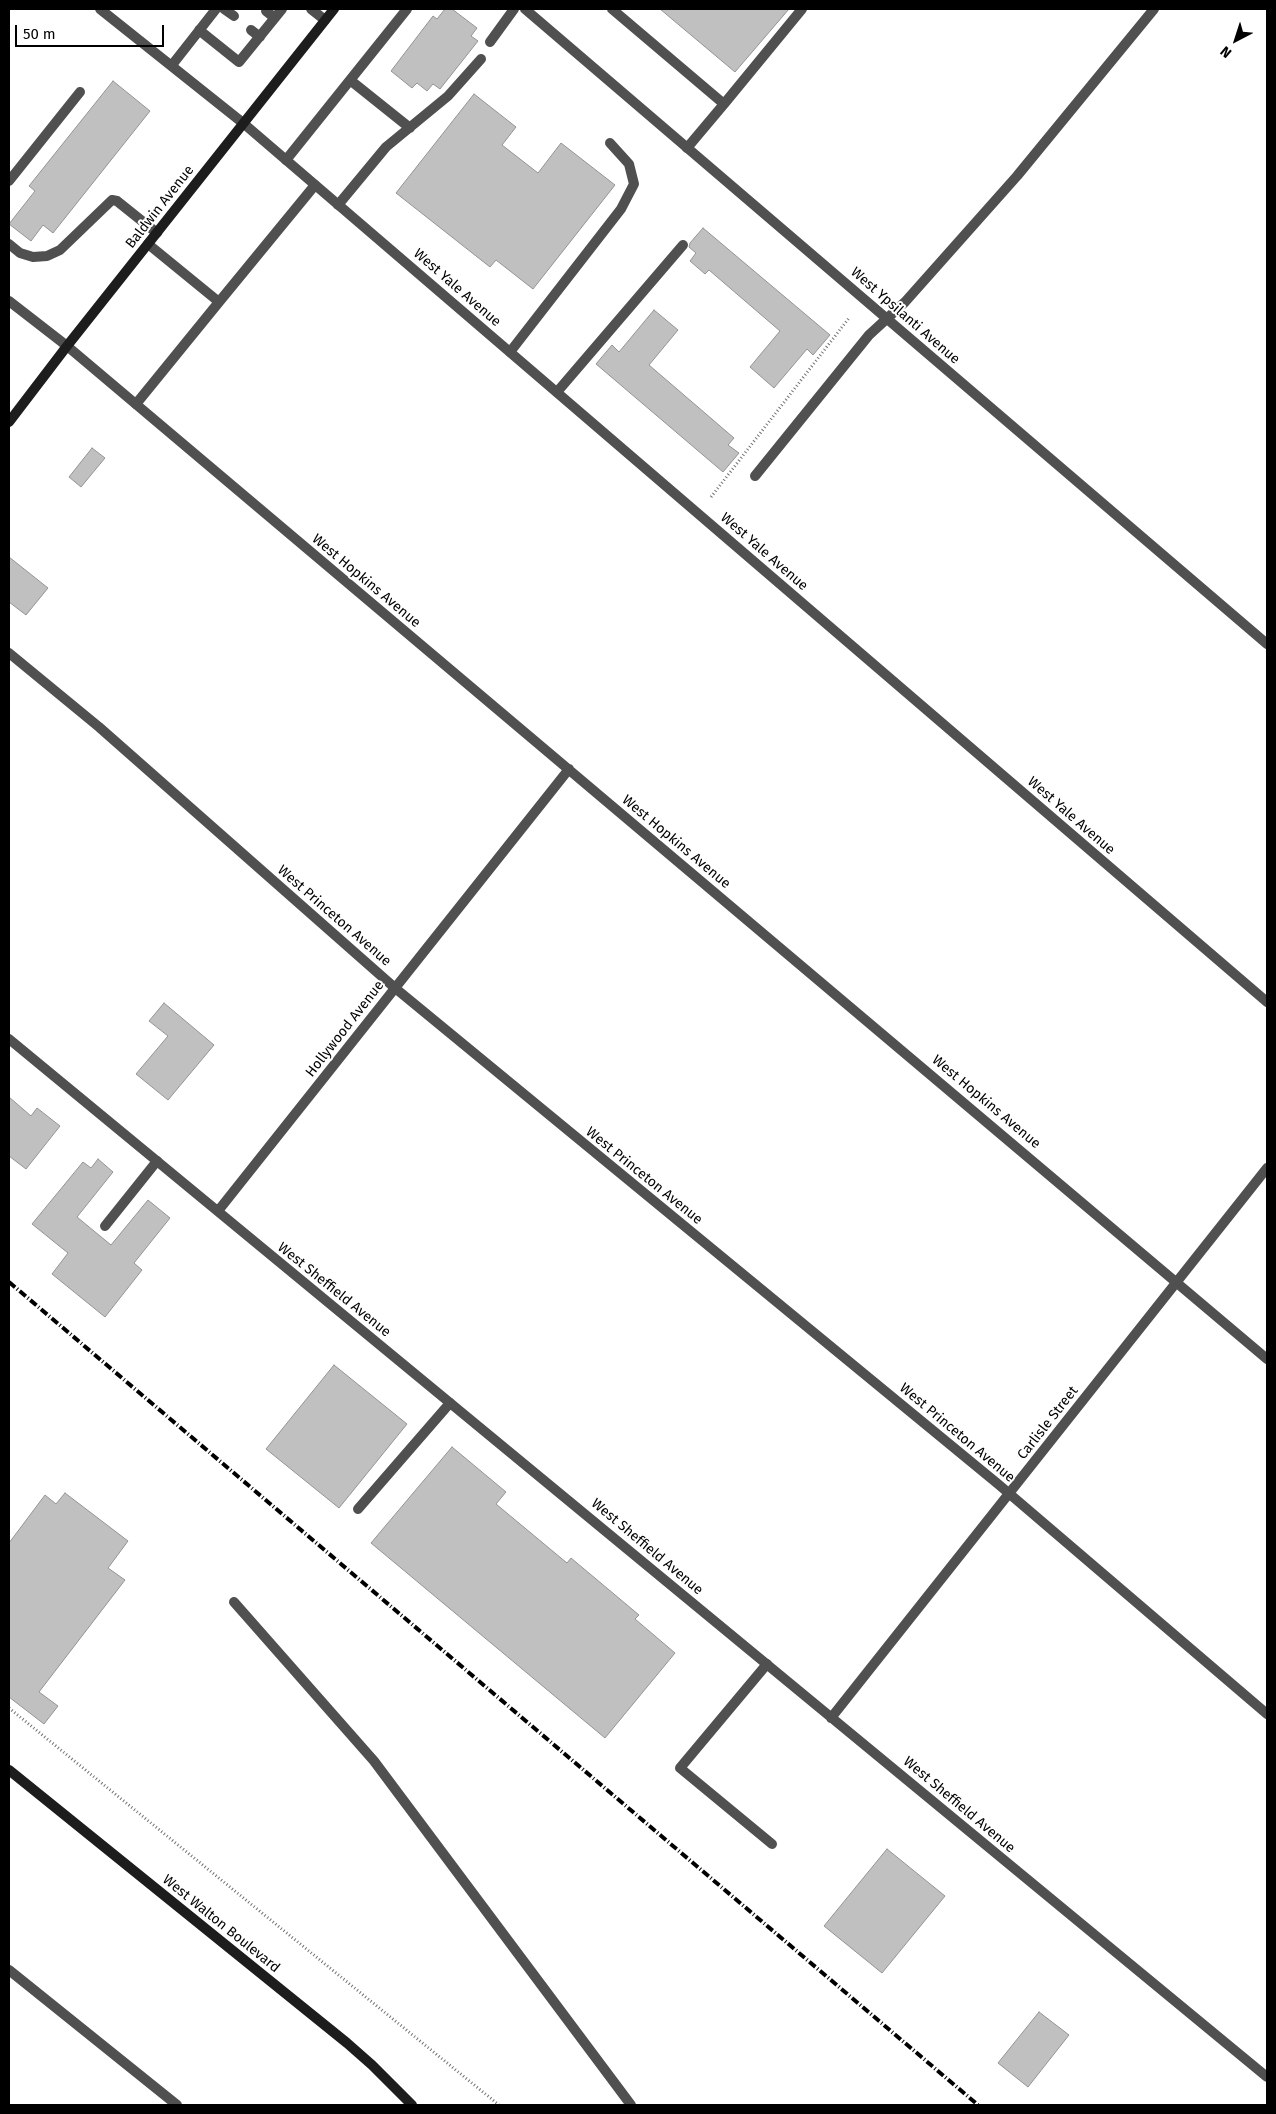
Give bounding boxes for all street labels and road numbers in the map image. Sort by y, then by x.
street label: Baldwin Avenue [122,162,198,252]
street label: West Yale Avenue [410,245,504,331]
street label: West Ypsilanti Avenue [847,264,963,368]
street label: West Yale Avenue [717,509,811,595]
street label: West Hopkins Avenue [308,531,424,631]
street label: West Yale Avenue [1024,773,1118,859]
street label: West Hopkins Avenue [618,792,734,892]
street label: West Princeton Avenue [274,862,394,970]
street label: Hollywood Avenue [302,977,388,1081]
street label: West Hopkins Avenue [928,1052,1044,1152]
street label: West Princeton Avenue [582,1124,706,1228]
street label: West Sheffield Avenue [274,1239,394,1341]
street label: West Princeton Avenue [896,1380,1018,1486]
street label: Carlisle Street [1014,1383,1082,1463]
street label: West Sheffield Avenue [588,1495,706,1599]
street label: West Sheffield Avenue [900,1753,1018,1857]
street label: West Walton Boulevard [159,1872,283,1976]

